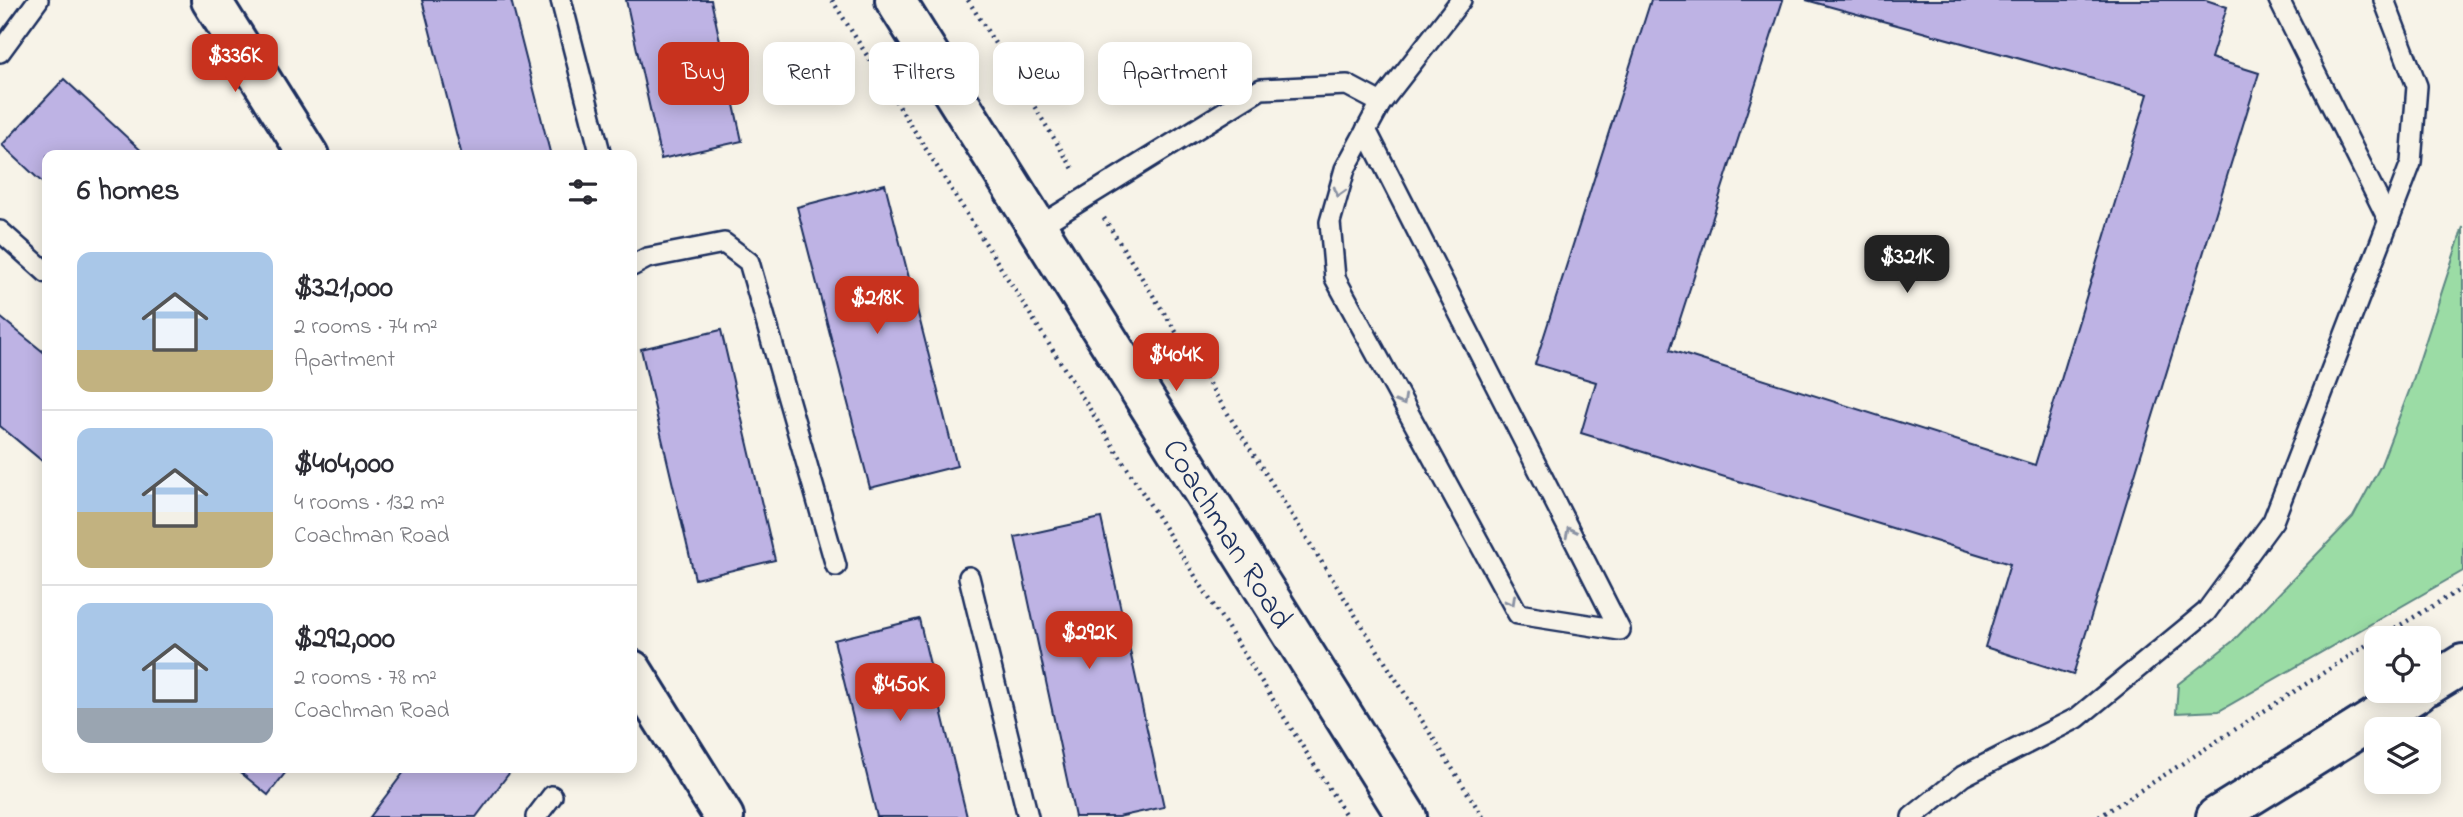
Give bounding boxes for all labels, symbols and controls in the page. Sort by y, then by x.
pin: $336K [186,34,284,94]
text: $336K [208,40,262,73]
chip: Buy [658,42,749,105]
chip: Rent [763,42,855,105]
chip: Filters [869,42,979,105]
chip: New [993,42,1084,105]
chip: Apartment [1098,42,1252,105]
text: 6 homes [77,170,180,214]
icon: filters [564,173,602,211]
one-way arrow [1332,186,1347,198]
pin: $321K [1858,236,1956,295]
text: $321K [1880,241,1934,274]
text: $321,000 [294,267,393,311]
pin: $218K [828,276,926,336]
icon: home [133,280,217,364]
text: $218K [851,282,903,315]
text: 2 rooms · 74 m² [294,311,438,344]
pin: $404K [1127,334,1225,393]
text: $404K [1149,339,1203,372]
text: Apartment [294,344,395,377]
one-way arrow [1394,394,1408,406]
street label: Coachman Road [1149,431,1303,639]
text: $404,000 [294,443,394,487]
icon: home [133,456,217,540]
text: 4 rooms · 132 m² [294,487,445,520]
text: Coachman Road [294,520,450,553]
one-way arrow [1565,527,1579,539]
one-way arrow [1503,594,1516,606]
pin: $292K [1040,612,1138,671]
text: $292K [1062,617,1116,650]
text: $292,000 [294,618,395,662]
map controls [2364,626,2441,794]
button: locate [2364,626,2441,703]
icon: home [133,631,217,715]
text: 2 rooms · 78 m² [294,662,437,695]
pin: $450K [851,664,949,723]
text: $450K [871,669,929,702]
text: Coachman Road [294,695,450,728]
button: layers [2364,717,2441,794]

